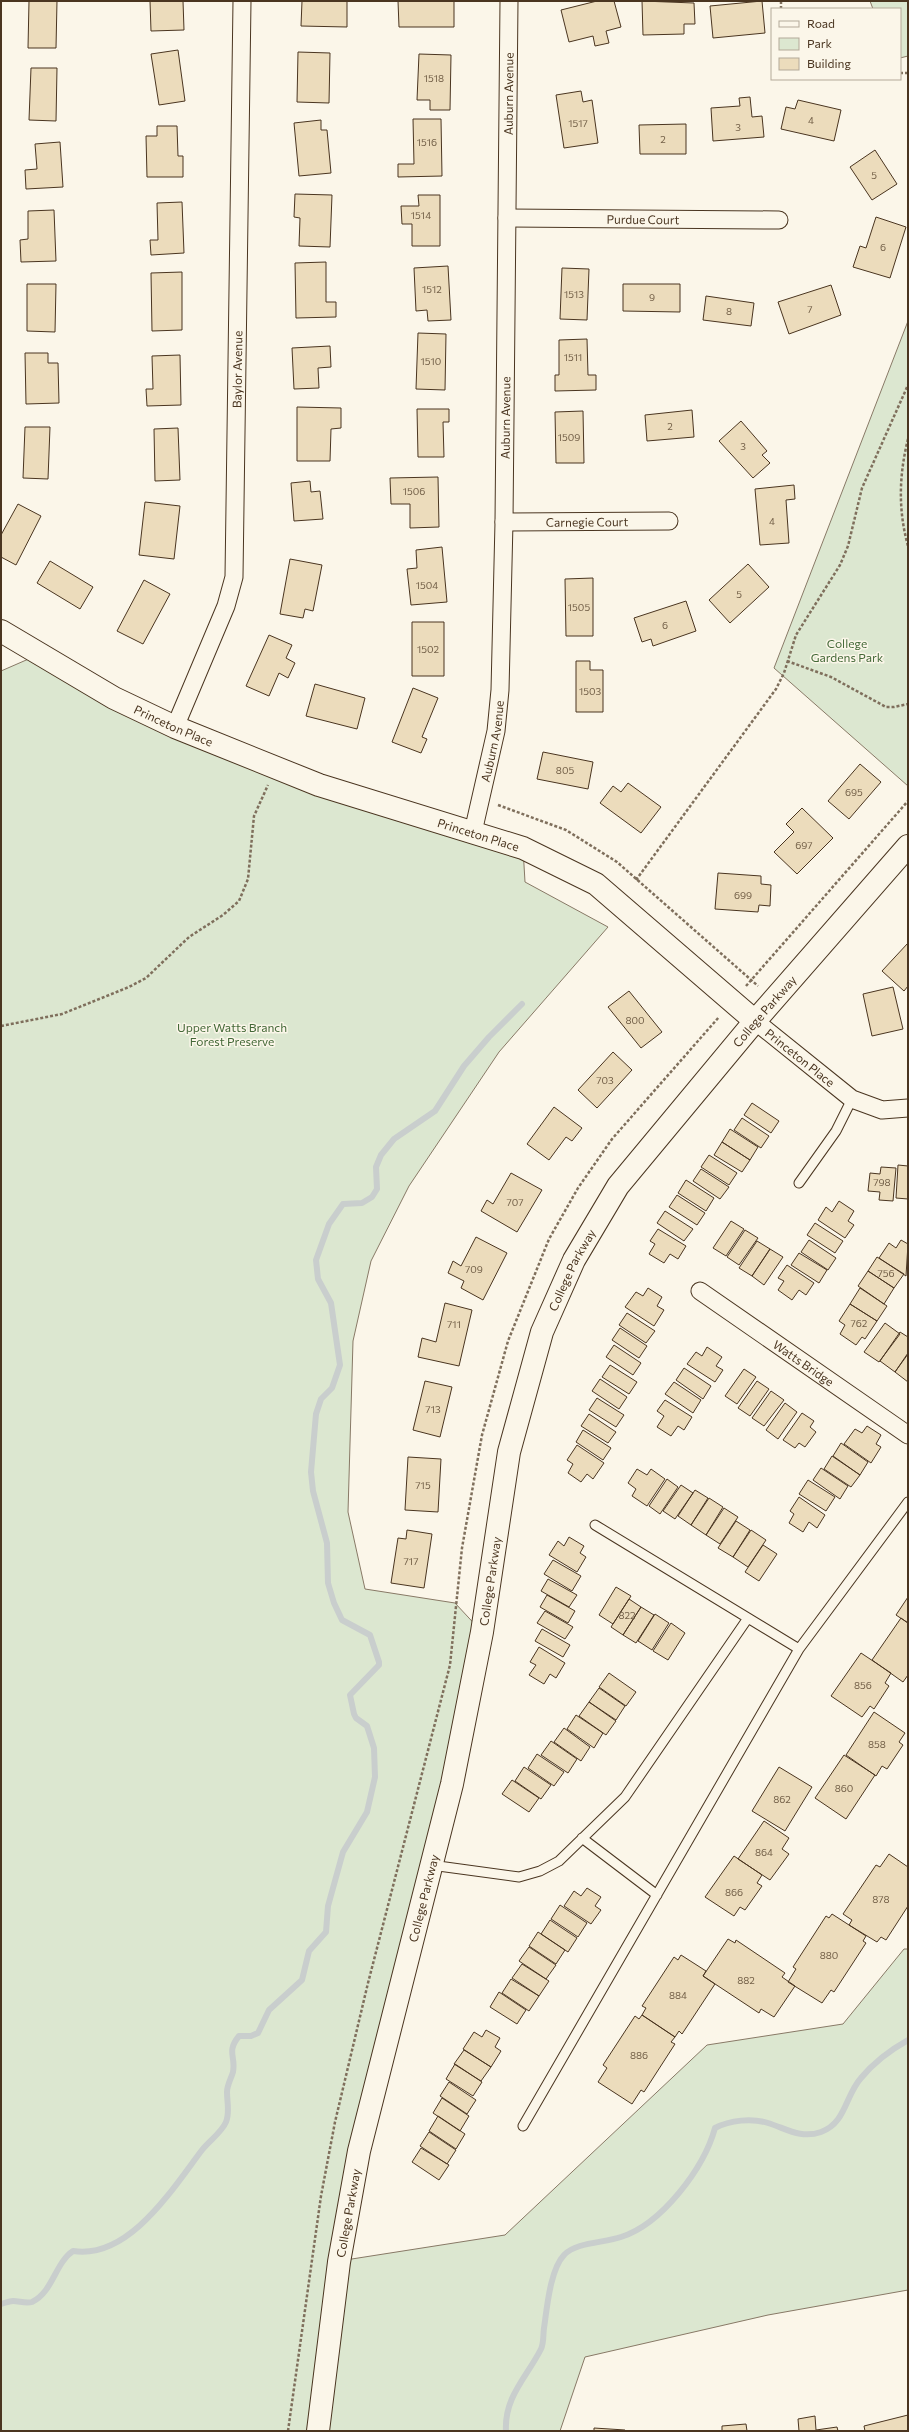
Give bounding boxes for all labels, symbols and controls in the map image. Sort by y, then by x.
legend [771,8,901,80]
text: Road [807,16,835,30]
text: Park [807,36,833,50]
street label: Auburn Avenue [501,52,516,135]
text: Building [807,56,851,70]
house number: 1518 [424,72,444,84]
house number: 4 [808,114,814,126]
house number: 1517 [568,117,588,129]
house number: 3 [735,121,741,133]
house number: 2 [660,133,666,145]
house number: 1516 [417,136,437,148]
house number: 5 [871,169,877,181]
house number: 1514 [411,209,431,221]
street label: Purdue Court [606,212,680,226]
house number: 6 [880,241,886,253]
house number: 1512 [422,283,442,295]
house number: 1513 [564,288,584,300]
house number: 9 [649,291,655,303]
house number: 7 [807,303,813,315]
house number: 8 [726,305,732,317]
street label: Baylor Avenue [229,331,244,408]
house number: 1511 [564,351,582,363]
house number: 1510 [421,355,441,367]
street label: Auburn Avenue [498,376,512,459]
house number: 2 [667,420,673,432]
house number: 1509 [558,431,580,443]
house number: 3 [740,440,746,452]
house number: 1506 [403,485,425,497]
street label: Carnegie Court [546,514,628,529]
house number: 4 [769,515,775,527]
house number: 1504 [416,579,438,591]
house number: 5 [736,588,742,600]
house number: 1505 [568,601,590,613]
house number: 6 [662,619,668,631]
park label: College Gardens Park [811,636,884,664]
house number: 1502 [417,643,439,655]
house number: 1503 [579,685,601,697]
street label: Auburn Avenue [478,700,506,783]
street label: Princeton Place [132,702,215,749]
house number: 805 [556,764,574,776]
house number: 695 [845,786,863,798]
street label: Princeton Place [436,815,521,853]
house number: 697 [795,839,813,851]
house number: 699 [734,889,752,901]
street label: College Parkway [730,972,799,1050]
house number: 800 [625,1014,645,1026]
park label: Upper Watts Branch Forest Preserve [177,1020,287,1048]
street label: Princeton Place [763,1025,838,1089]
house number: 703 [596,1074,614,1086]
house number: 798 [873,1176,891,1188]
house number: 707 [506,1196,524,1208]
street label: College Parkway [545,1226,598,1313]
house number: 709 [465,1263,483,1275]
house number: 756 [877,1267,895,1279]
house number: 762 [851,1317,868,1329]
house number: 711 [447,1318,461,1330]
street label: Watts Bridge [770,1337,837,1389]
house number: 713 [425,1403,441,1415]
house number: 715 [415,1479,431,1491]
street label: College Parkway [476,1536,503,1627]
house number: 717 [404,1555,418,1567]
house number: 822 [618,1609,636,1621]
house number: 856 [854,1679,872,1691]
house number: 858 [868,1738,886,1750]
house number: 860 [835,1782,853,1794]
house number: 862 [773,1793,791,1805]
house number: 864 [755,1846,773,1858]
street label: College Parkway [405,1853,441,1943]
house number: 866 [725,1886,743,1898]
house number: 878 [872,1893,890,1905]
house number: 880 [820,1949,838,1961]
house number: 882 [737,1974,755,1986]
house number: 884 [669,1989,687,2001]
house number: 886 [630,2049,648,2061]
street label: College Parkway [333,2168,363,2259]

